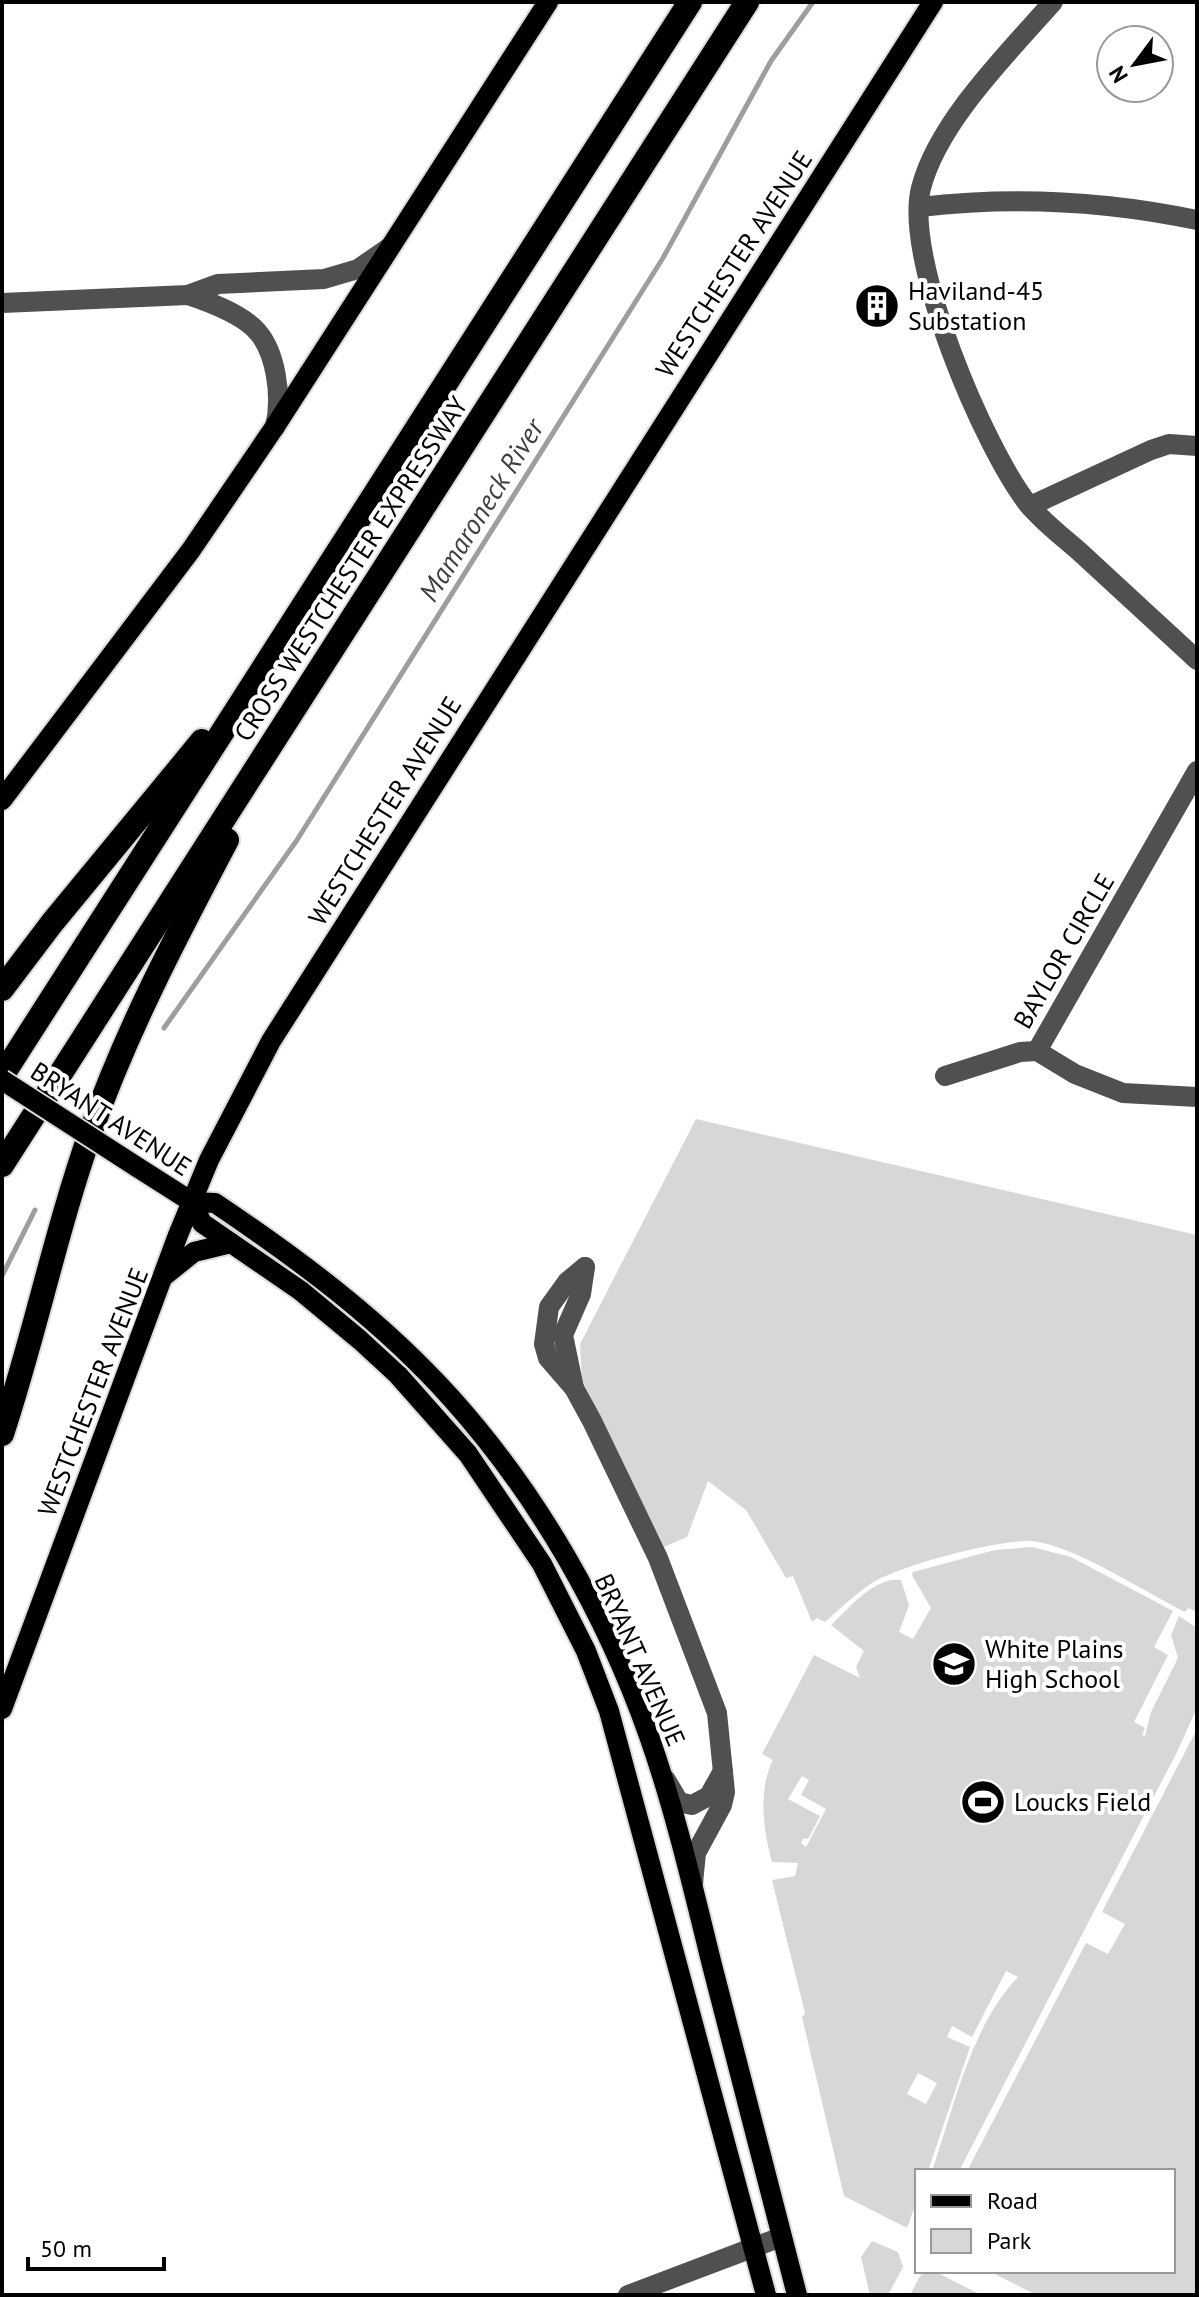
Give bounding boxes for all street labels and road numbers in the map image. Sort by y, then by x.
street label: WESTCHESTER AVENUE [648,144,819,383]
street label: CROSS WESTCHESTER EXPRESSWAY [227,390,475,747]
street label: WESTCHESTER AVENUE [301,690,468,931]
street label: BAYLOR CIRCLE [1006,867,1121,1034]
street label: BRYANT AVENUE [25,1054,198,1183]
street label: WESTCHESTER AVENUE [30,1263,155,1521]
street label: BRYANT AVENUE [588,1568,693,1751]

